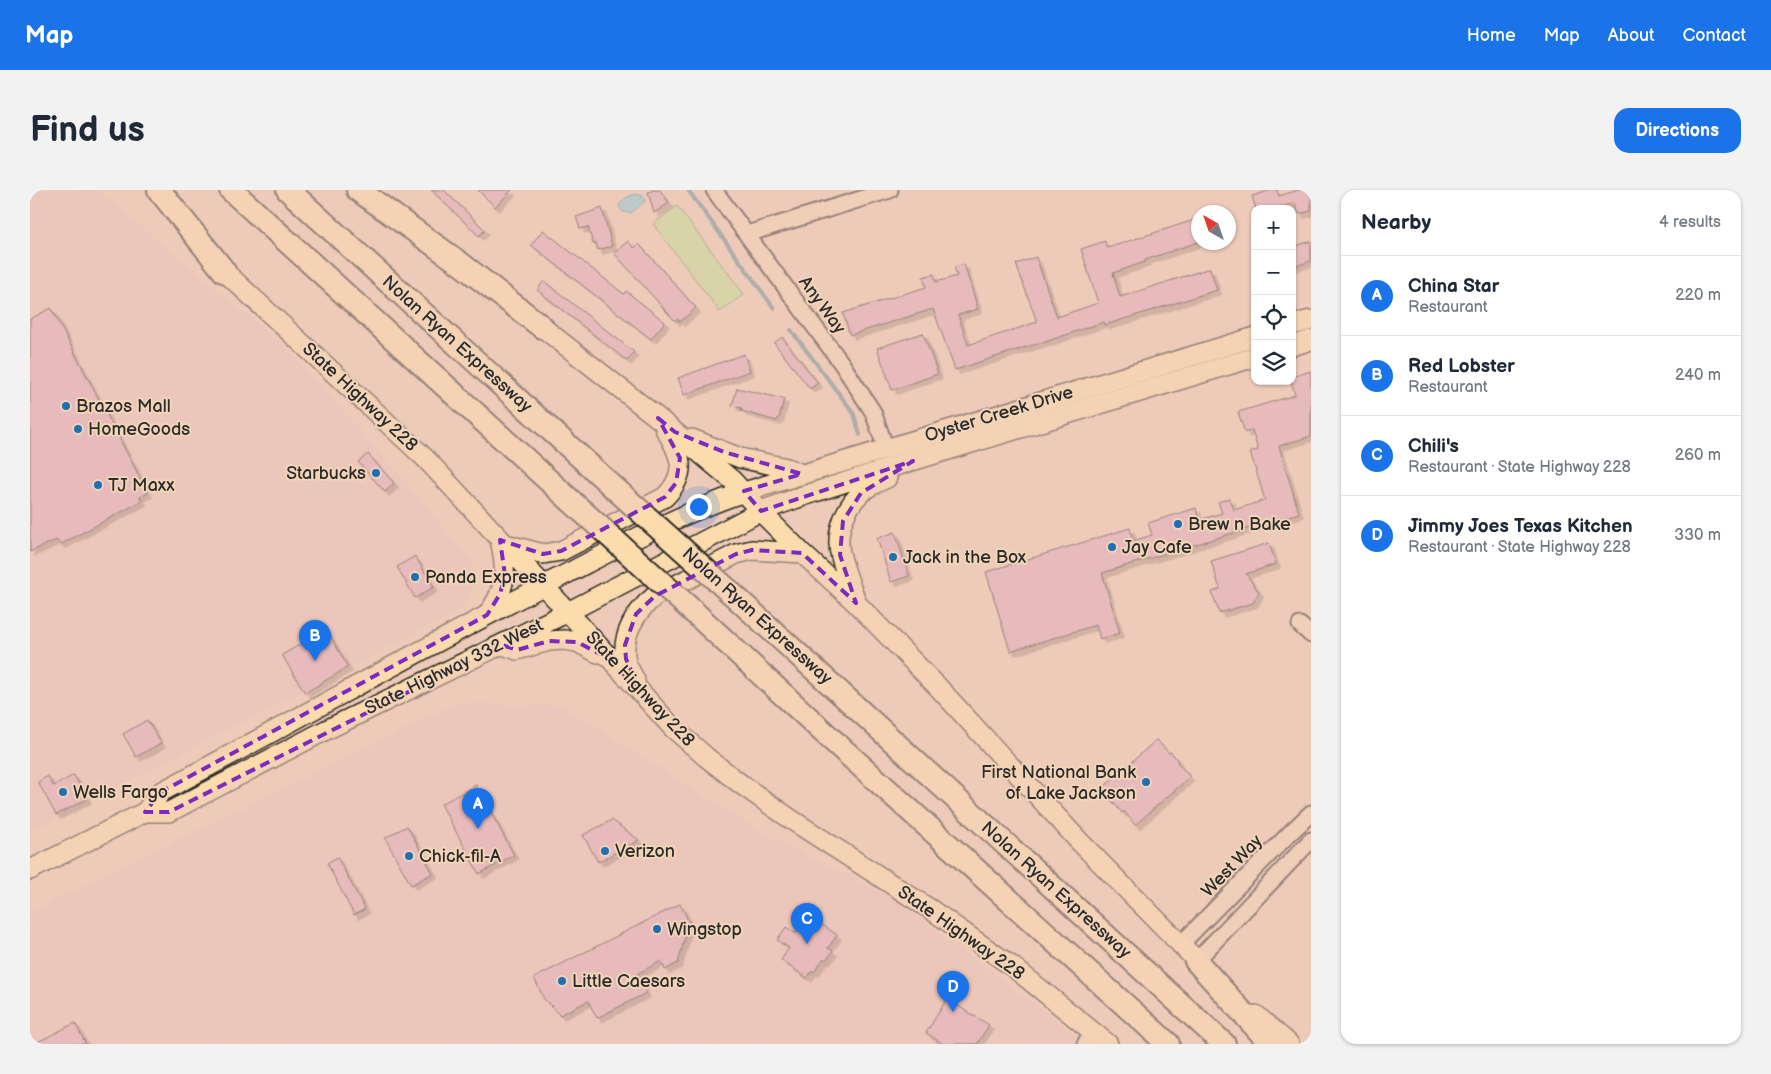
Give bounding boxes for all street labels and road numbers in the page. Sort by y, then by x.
street label: Nolan Ryan Expressway [378,271,537,417]
street label: Any Way [794,272,850,339]
street label: State Highway 228 [298,338,422,456]
street label: Oyster Creek Drive [922,381,1076,447]
street label: Nolan Ryan Expressway [678,543,837,689]
street label: State Highway 332 West [362,615,547,719]
street label: State Highway 228 [581,627,699,751]
street label: Nolan Ryan Expressway [977,817,1136,963]
street label: West Way [1197,830,1267,901]
street label: State Highway 228 [894,881,1028,985]

